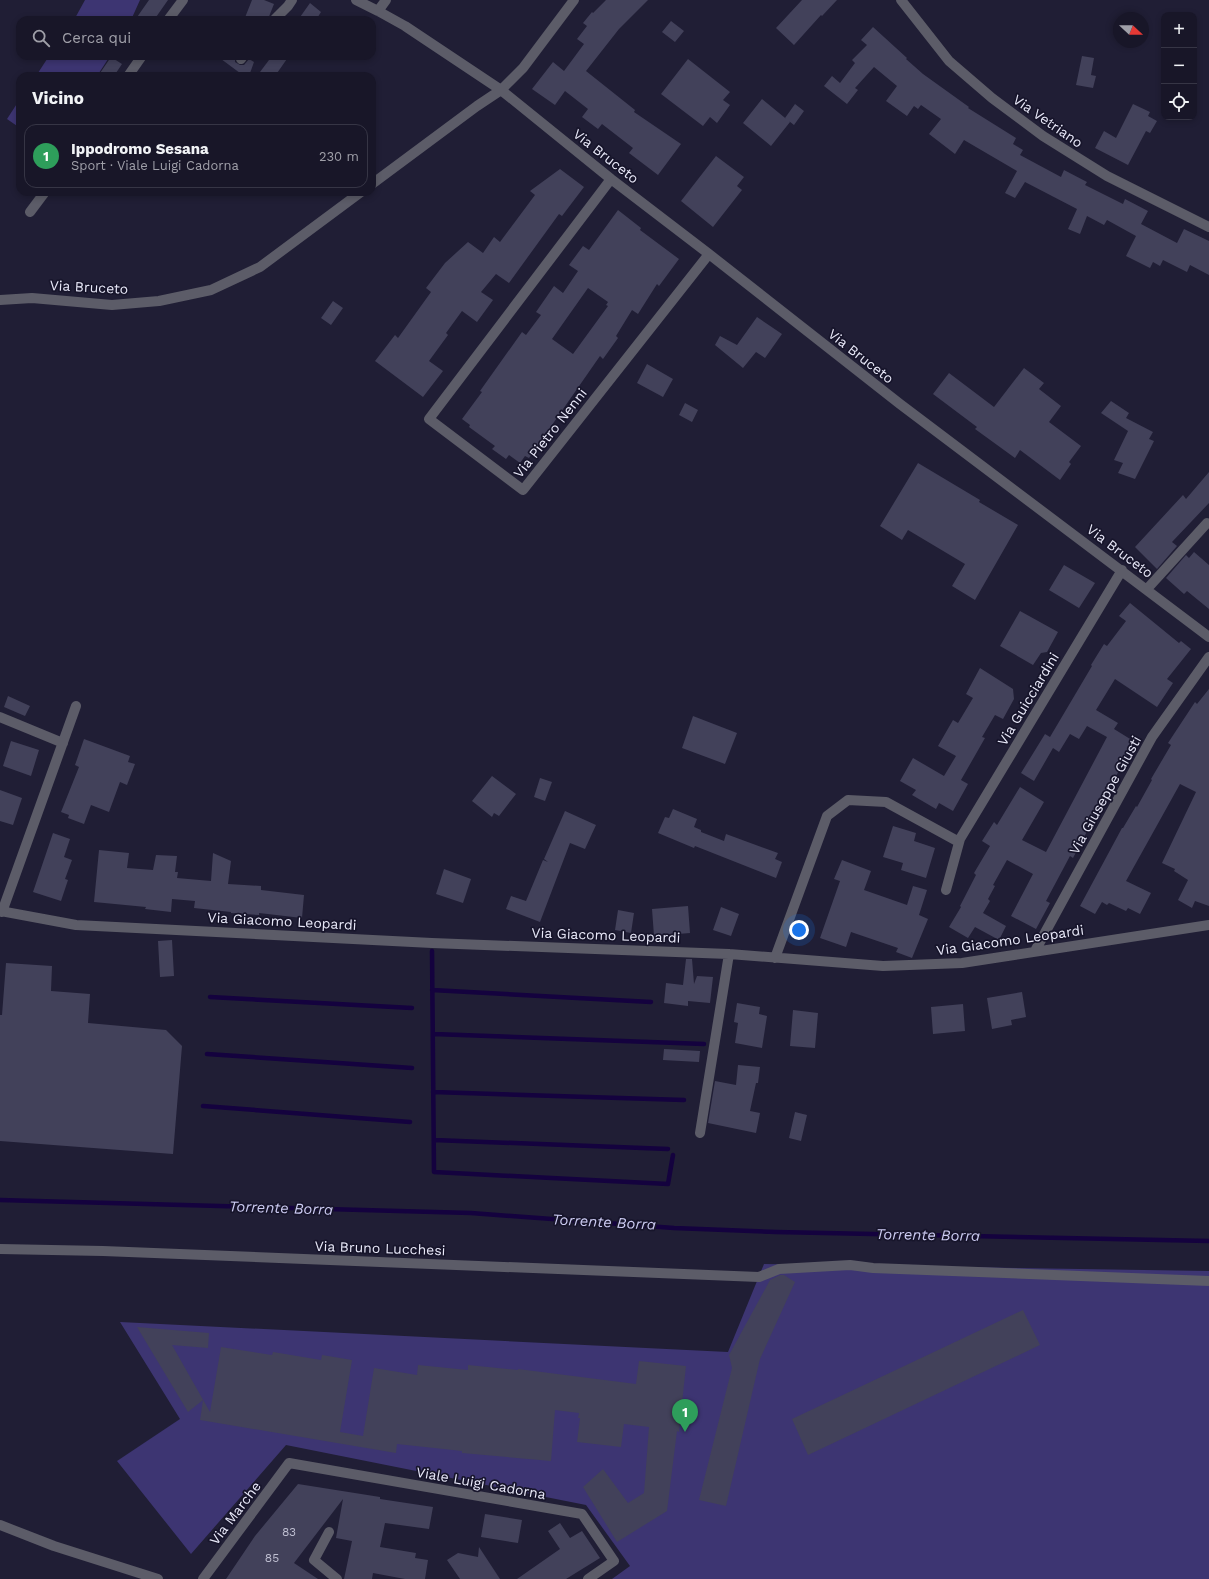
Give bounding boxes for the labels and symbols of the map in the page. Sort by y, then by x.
north arrow [1113,12,1149,48]
street label: Via Vetriano [1010,91,1086,151]
street label: Via Bruceto [570,125,642,187]
street label: Via Bruceto [49,277,129,297]
street label: Via Bruceto [825,325,897,387]
street label: Via Pietro Nenni [510,385,590,481]
street label: Via Bruceto [1084,521,1156,581]
street label: Via Guicciardini [994,650,1062,748]
street label: Via Giuseppe Giusti [1066,733,1144,857]
street label: Via Giacomo Leopardi [207,909,357,933]
your location [789,920,809,940]
street label: Via Giacomo Leopardi [935,922,1085,958]
street label: Via Giacomo Leopardi [531,924,681,946]
water label: Torrente Borra [229,1197,333,1219]
water label: Torrente Borra [551,1210,657,1234]
water label: Torrente Borra [876,1225,980,1245]
street label: Via Bruno Lucchesi [314,1238,446,1258]
pin: 1 [672,1399,698,1432]
street label: Viale Luigi Cadorna [415,1464,547,1502]
street label: Via Marche [206,1478,264,1548]
house number: 83 [282,1525,296,1539]
house number: 85 [265,1551,279,1565]

